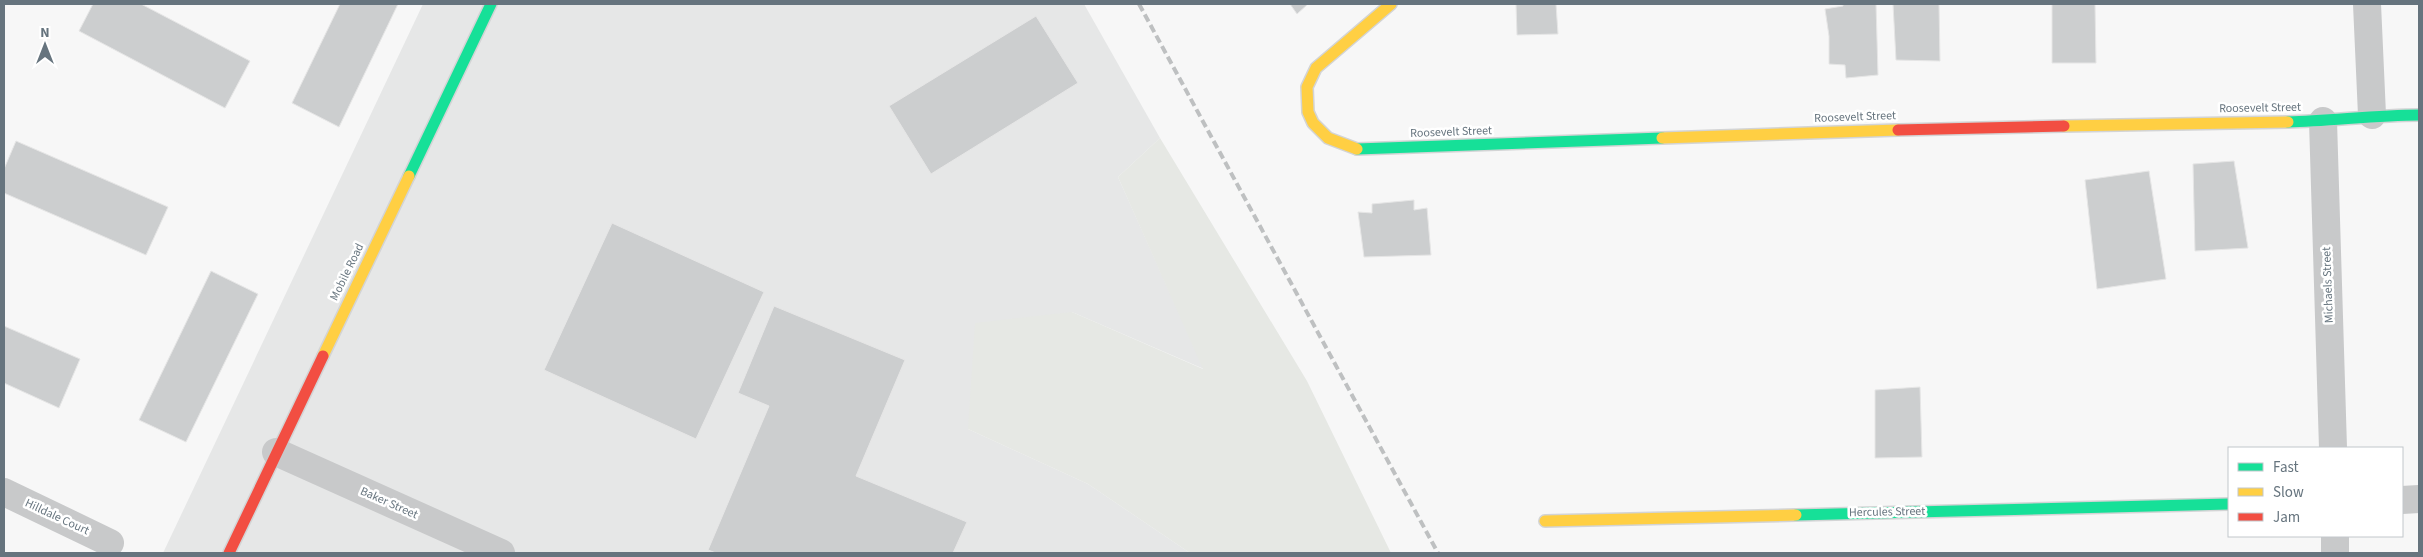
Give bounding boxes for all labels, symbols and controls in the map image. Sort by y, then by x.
north arrow [20,20,70,70]
text: N [40,23,50,43]
street label: Roosevelt Street [2219,99,2301,117]
street label: Roosevelt Street [1814,107,1896,127]
street label: Roosevelt Street [1410,122,1492,142]
street label: Mobile Road [326,240,368,304]
street label: Michaels Street [2318,247,2338,323]
legend [2228,447,2403,537]
text: Fast [2273,457,2299,478]
text: Slow [2273,482,2304,503]
street label: Baker Street [357,483,421,523]
street label: Hilldale Court [22,495,92,539]
street label: Hercules Street [1849,503,1925,521]
text: Jam [2273,507,2300,528]

